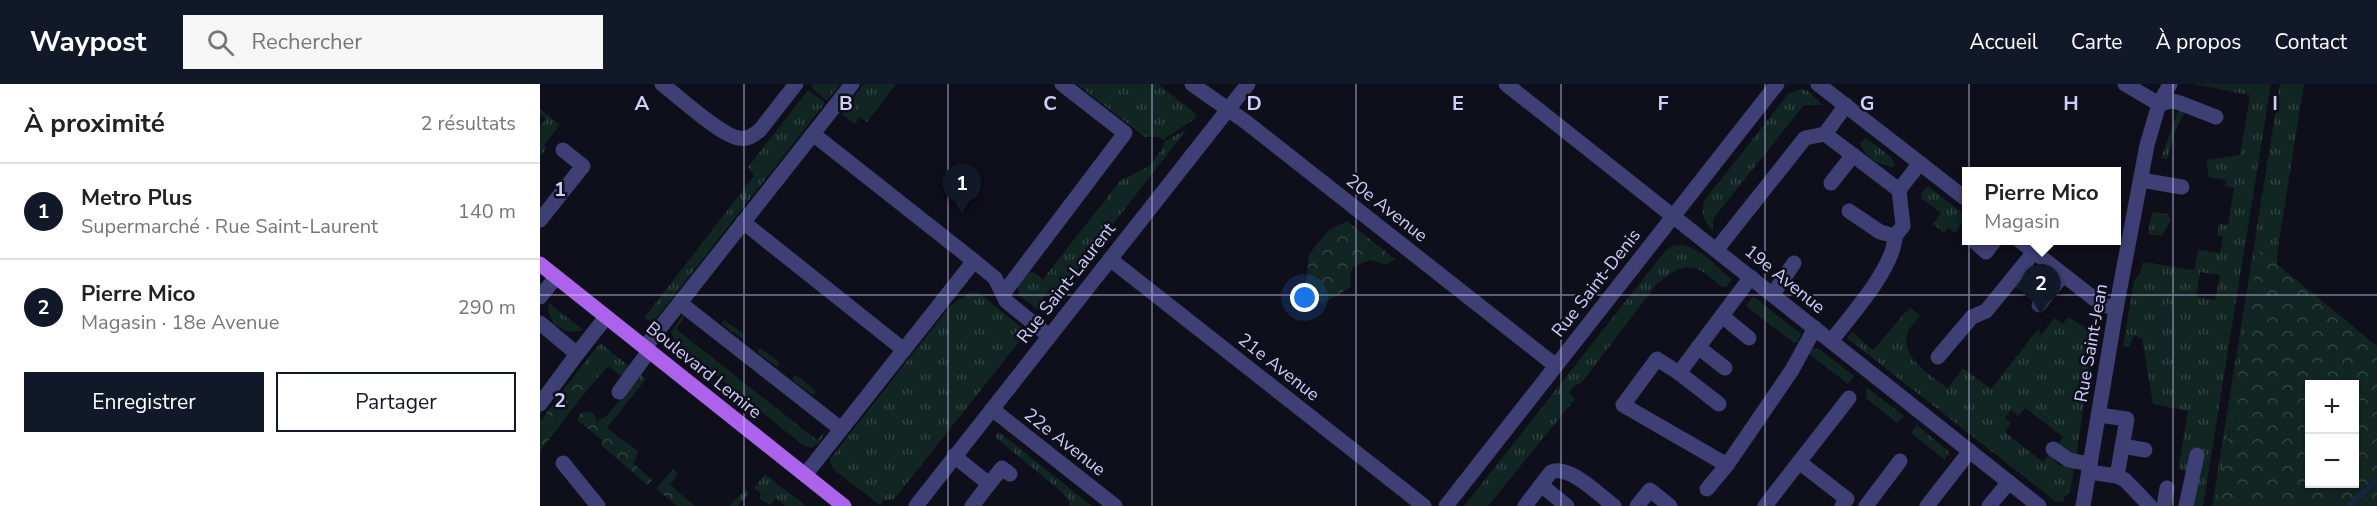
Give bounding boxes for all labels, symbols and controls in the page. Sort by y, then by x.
search box [183,15,603,69]
text: Waypost [30,23,147,61]
icon: search [204,26,237,59]
text: Rechercher [252,27,362,57]
text: Accueil [1969,28,2038,56]
text: Carte [2071,28,2122,56]
text: À propos [2155,28,2241,56]
text: Contact [2274,28,2347,56]
text: A [635,90,650,117]
text: B [839,90,853,117]
text: C [1043,90,1057,117]
text: D [1246,90,1262,117]
text: E [1452,90,1464,117]
text: F [1657,90,1669,117]
text: G [1860,90,1874,117]
text: H [2063,90,2079,117]
text: I [2272,90,2278,117]
text: À proximité [24,106,165,141]
text: 2 résultats [420,110,516,137]
pin: 1 [942,164,982,214]
popup [1962,167,2121,245]
street label: 20e Avenue [1341,169,1433,247]
text: 1 [554,176,566,203]
text: Pierre Mico [1984,178,2099,208]
text: Metro Plus [81,183,192,213]
text: 1 [38,198,50,225]
text: 140 m [458,198,516,225]
text: Magasin [1984,208,2060,235]
text: Supermarché · Rue Saint-Laurent [81,213,378,240]
street label: Rue Saint-Laurent [1011,217,1121,348]
street label: Rue Saint-Denis [1546,224,1646,342]
street label: 19e Avenue [1740,239,1830,319]
pin: 2 [2022,264,2060,314]
text: Pierre Mico [81,279,195,309]
street label: Rue Saint-Jean [2069,282,2113,404]
your location [1290,283,1319,312]
text: 2 [38,294,50,321]
text: 290 m [458,294,516,321]
text: Magasin · 18e Avenue [81,309,279,336]
street label: Boulevard Lemire [641,316,767,424]
street label: 21e Avenue [1233,328,1325,406]
button: Enregistrer [24,372,264,432]
button: Partager [276,372,516,432]
map controls [2305,380,2359,488]
button: + [2305,380,2359,434]
text: 2 [554,387,566,414]
street label: 22e Avenue [1019,403,1111,481]
button: − [2305,434,2359,488]

